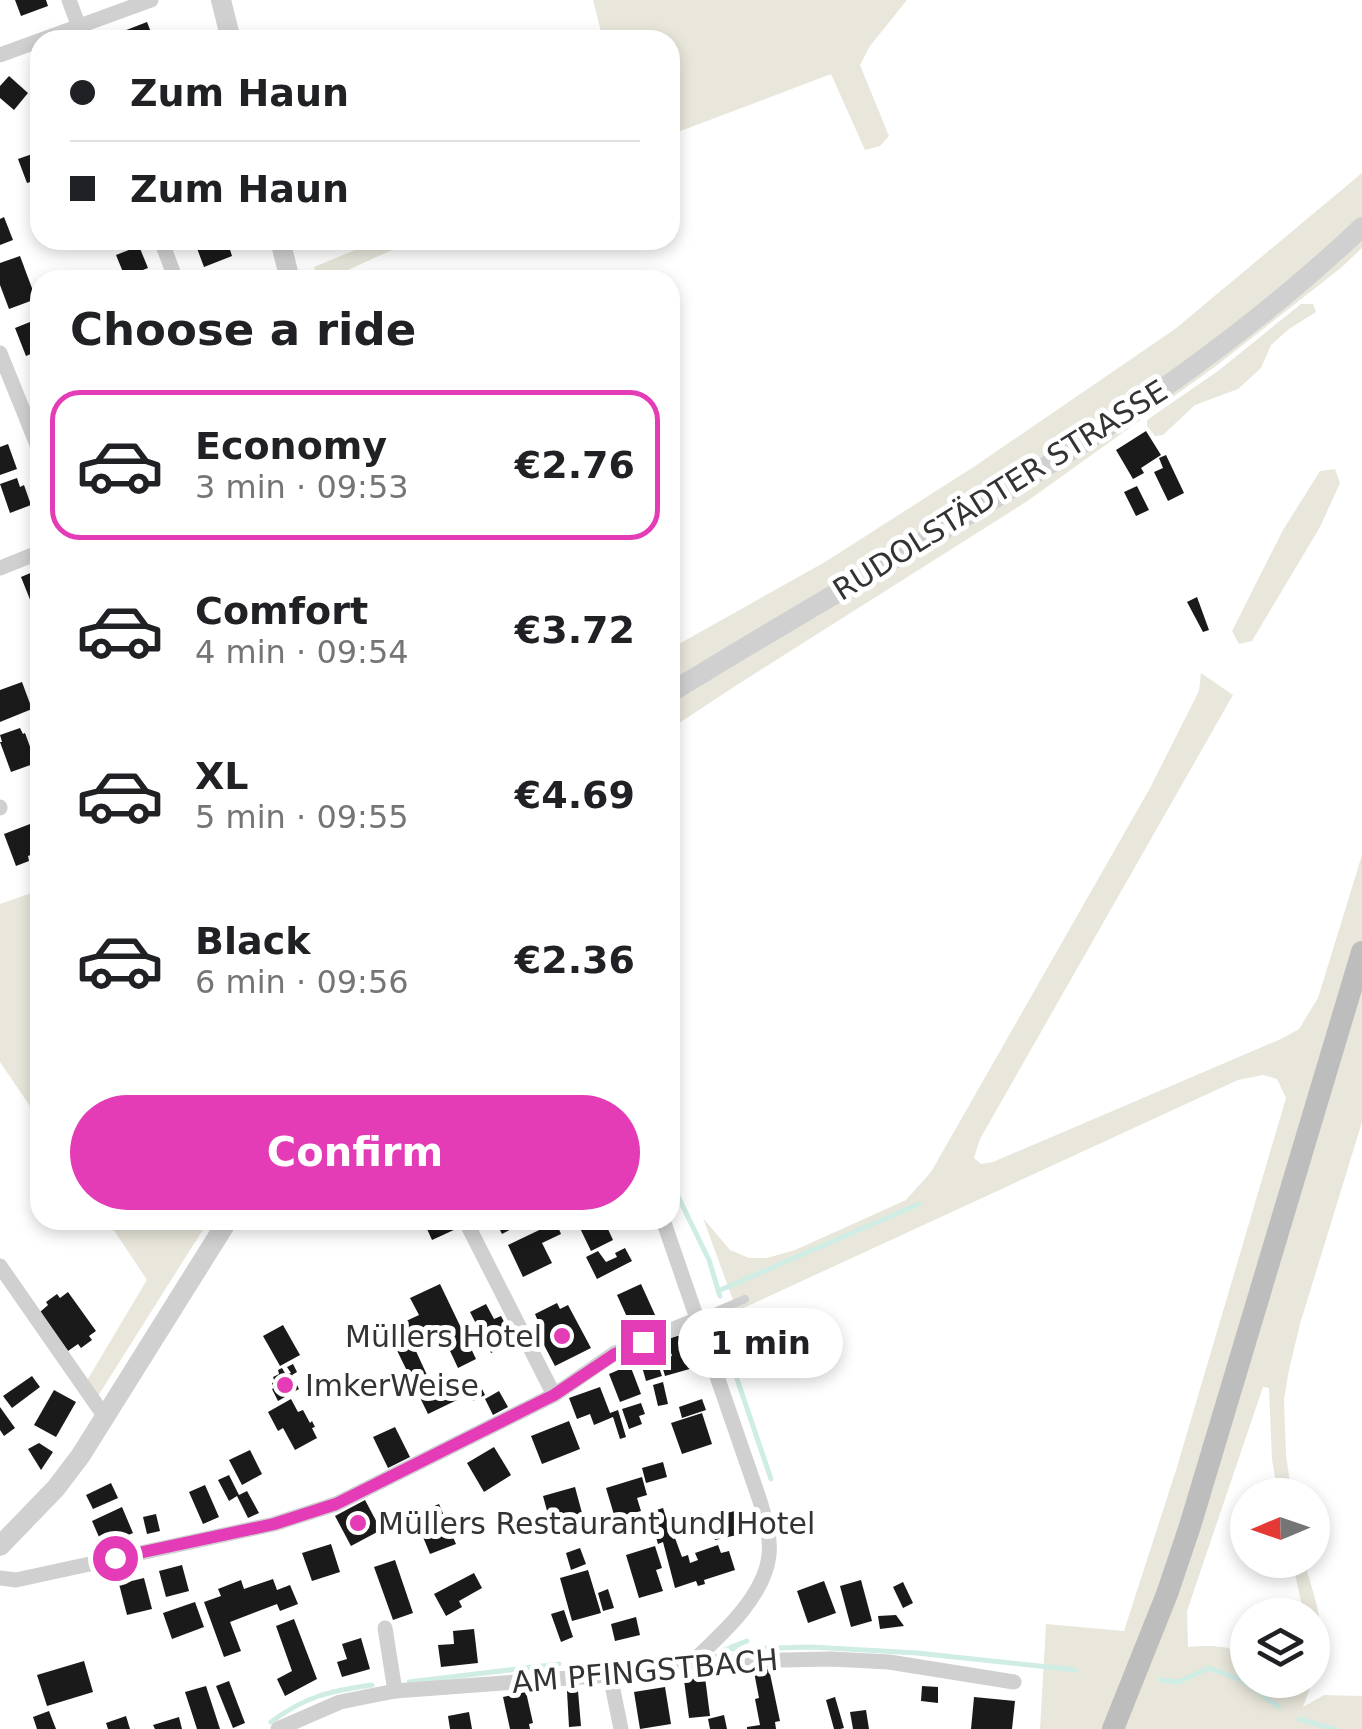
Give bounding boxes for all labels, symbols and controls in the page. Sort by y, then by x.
text: Zum Haun [130,71,349,115]
text: Zum Haun [130,167,349,211]
text: Choose a ride [70,303,416,356]
street label: RUDOLSTÄDTER STRASSE [827,373,1173,607]
icon: car [75,420,165,510]
text: Economy [195,424,387,468]
text: €2.76 [515,443,635,487]
text: 3 min · 09:53 [195,468,409,506]
icon: car [75,585,165,675]
text: Comfort [195,589,368,633]
text: €3.72 [515,608,635,652]
text: 4 min · 09:54 [195,633,409,671]
icon: car [75,750,165,840]
text: XL [195,754,249,798]
text: €4.69 [515,773,635,817]
text: 5 min · 09:55 [195,798,409,836]
icon: car [75,915,165,1005]
text: Black [195,919,310,963]
text: €2.36 [515,938,635,982]
text: 6 min · 09:56 [195,963,409,1001]
button: Confirm [70,1095,640,1210]
callout: 1 min [678,1307,843,1377]
place label: Müllers Hotel [345,1319,542,1354]
route end [621,1320,666,1365]
text: 1 min [710,1324,811,1362]
marker: Müllers Hotel [551,1325,573,1347]
place label: ImkerWeise [305,1368,479,1403]
marker: ImkerWeise [274,1374,296,1396]
north arrow [1230,1478,1330,1578]
map controls [1230,1478,1330,1698]
place label: Müllers Restaurant und Hotel [378,1506,815,1541]
marker: Müllers Restaurant und Hotel [347,1512,369,1534]
route start [93,1536,138,1581]
button: layers [1230,1598,1330,1698]
street label: AM PFINGSTBACH [510,1642,780,1700]

